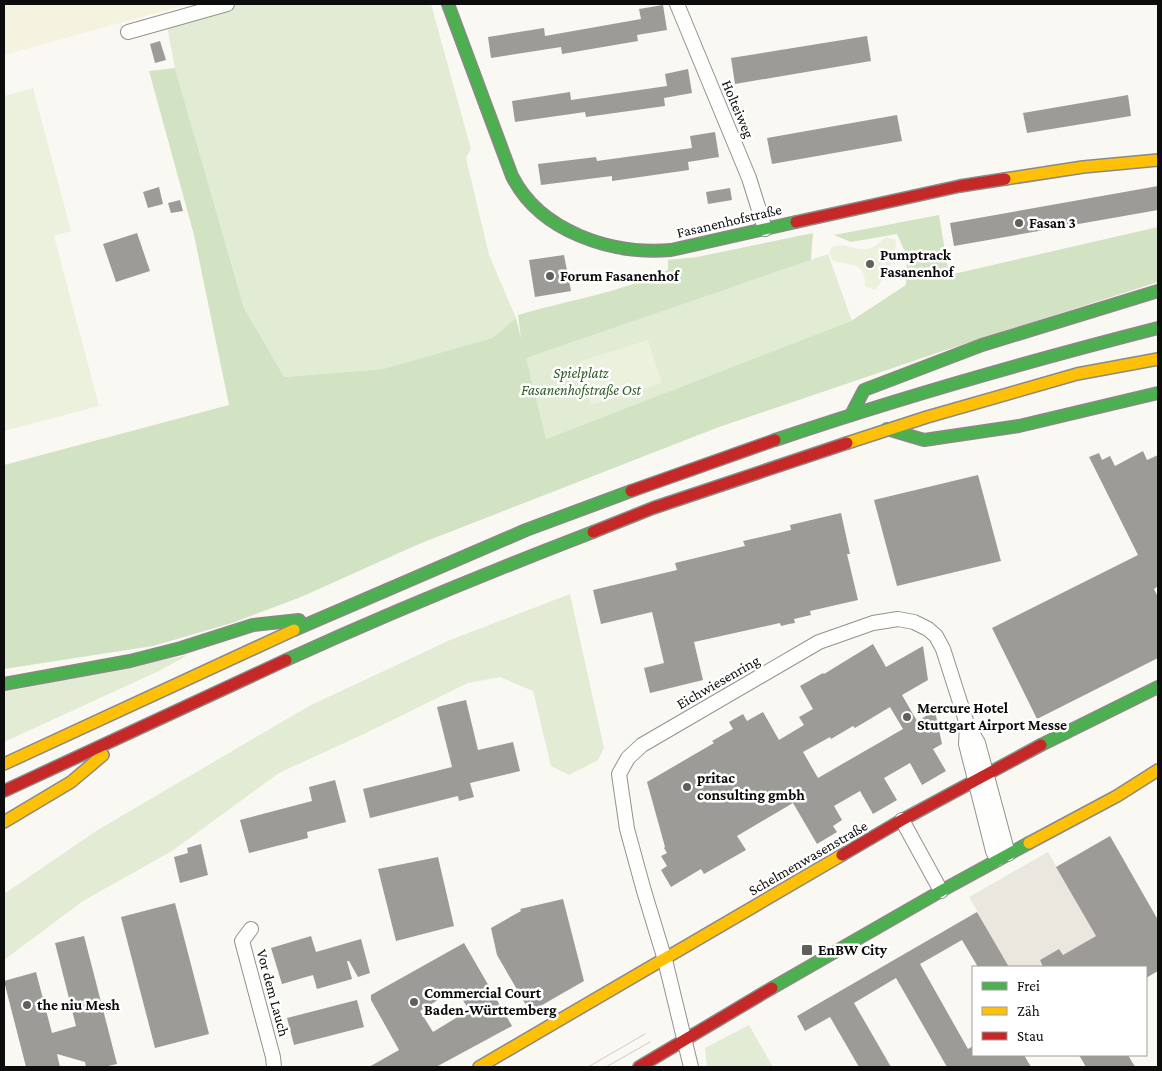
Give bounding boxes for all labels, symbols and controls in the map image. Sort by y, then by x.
street label: Holteiweg [718,78,757,141]
street label: Fasanenhofstraße [675,201,783,241]
place label: Fasan 3 [1029,215,1076,231]
marker: Fasan 3 [1013,217,1025,229]
place label: Pumptrack Fasanenhof [880,247,955,280]
marker: Pumptrack Fasanenhof [864,258,876,270]
place label: Forum Fasanenhof [560,268,680,284]
marker: Forum Fasanenhof [544,270,556,282]
park label: Spielplatz Fasanenhofstraße Ost [521,365,642,399]
street label: Eichwiesenring [674,652,763,713]
place label: Mercure Hotel Stuttgart Airport Messe [917,700,1067,733]
marker: Mercure Hotel Stuttgart Airport Messe [901,711,913,723]
place label: pritac consulting gmbh [697,770,805,803]
marker: pritac consulting gmbh [681,781,693,793]
street label: Schelmenwasenstraße [746,817,871,899]
place label: EnBW City [818,942,888,958]
marker: EnBW City [800,943,814,957]
street label: Vor dem Lauch [254,948,292,1038]
legend [972,966,1147,1056]
text: Frei [1017,978,1040,994]
place label: Commercial Court Baden-Württemberg [424,985,557,1018]
marker: Commercial Court Baden-Württemberg [408,996,420,1008]
place label: the niu Mesh [37,997,120,1013]
marker: the niu Mesh [21,999,33,1011]
text: Zäh [1017,1003,1040,1019]
text: Stau [1017,1028,1044,1044]

